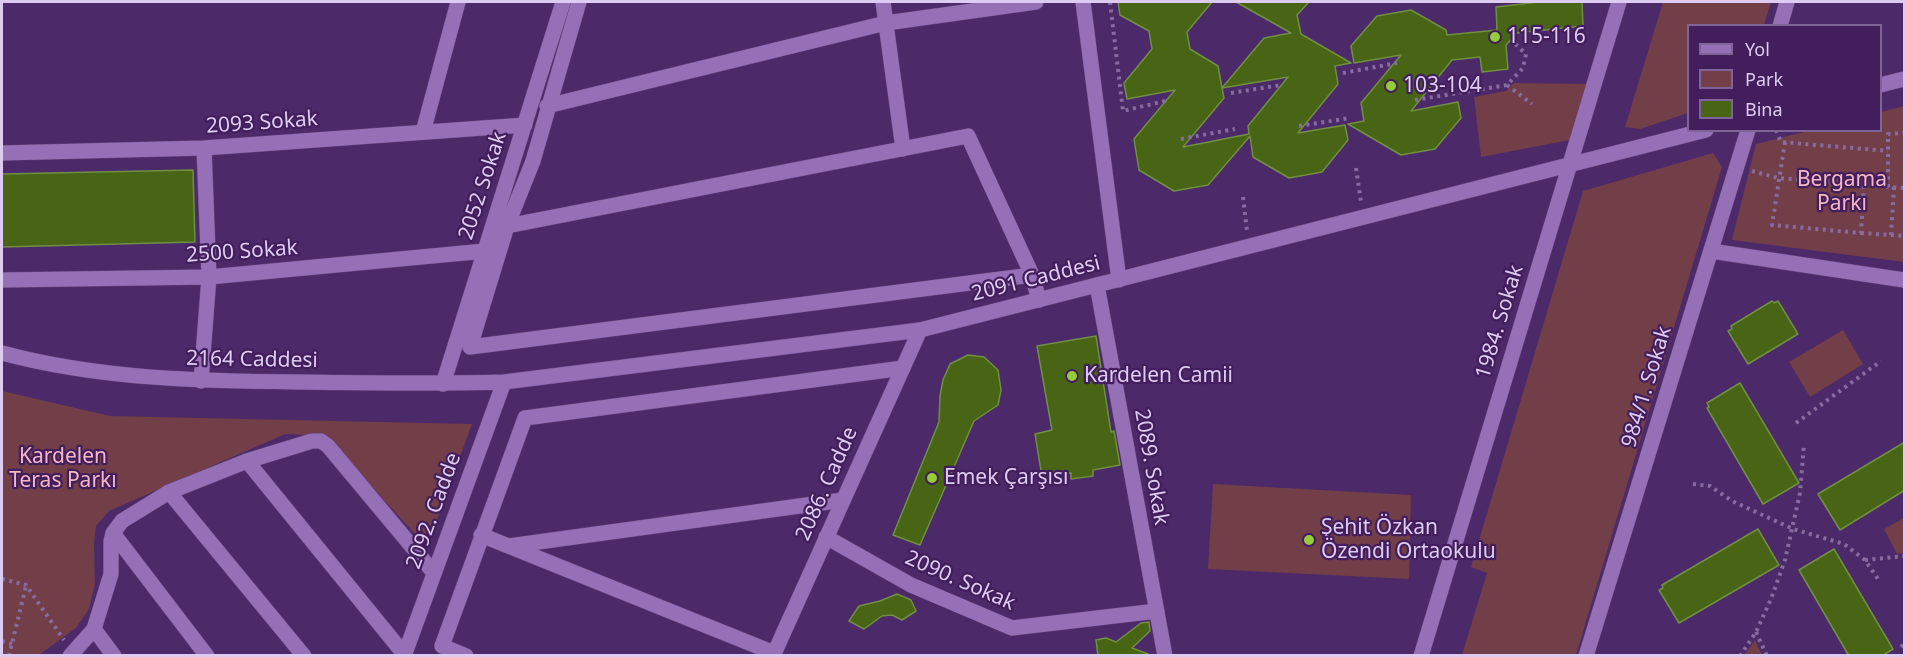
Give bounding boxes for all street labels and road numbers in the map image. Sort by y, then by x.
street label: 2093 Sokak [205,107,319,139]
street label: 2052 Sokak [454,129,512,243]
street label: 2500 Sokak [185,236,299,268]
street label: 2091 Caddesi [969,251,1103,307]
street label: 1984. Sokak [1471,262,1529,382]
street label: 984/1. Sokak [1617,323,1677,451]
street label: 2164 Caddesi [186,346,318,374]
street label: 2089. Sokak [1128,407,1174,527]
street label: 2086. Cadde [791,423,863,545]
street label: 2092. Cadde [401,449,467,573]
street label: 2090. Sokak [901,546,1019,616]

